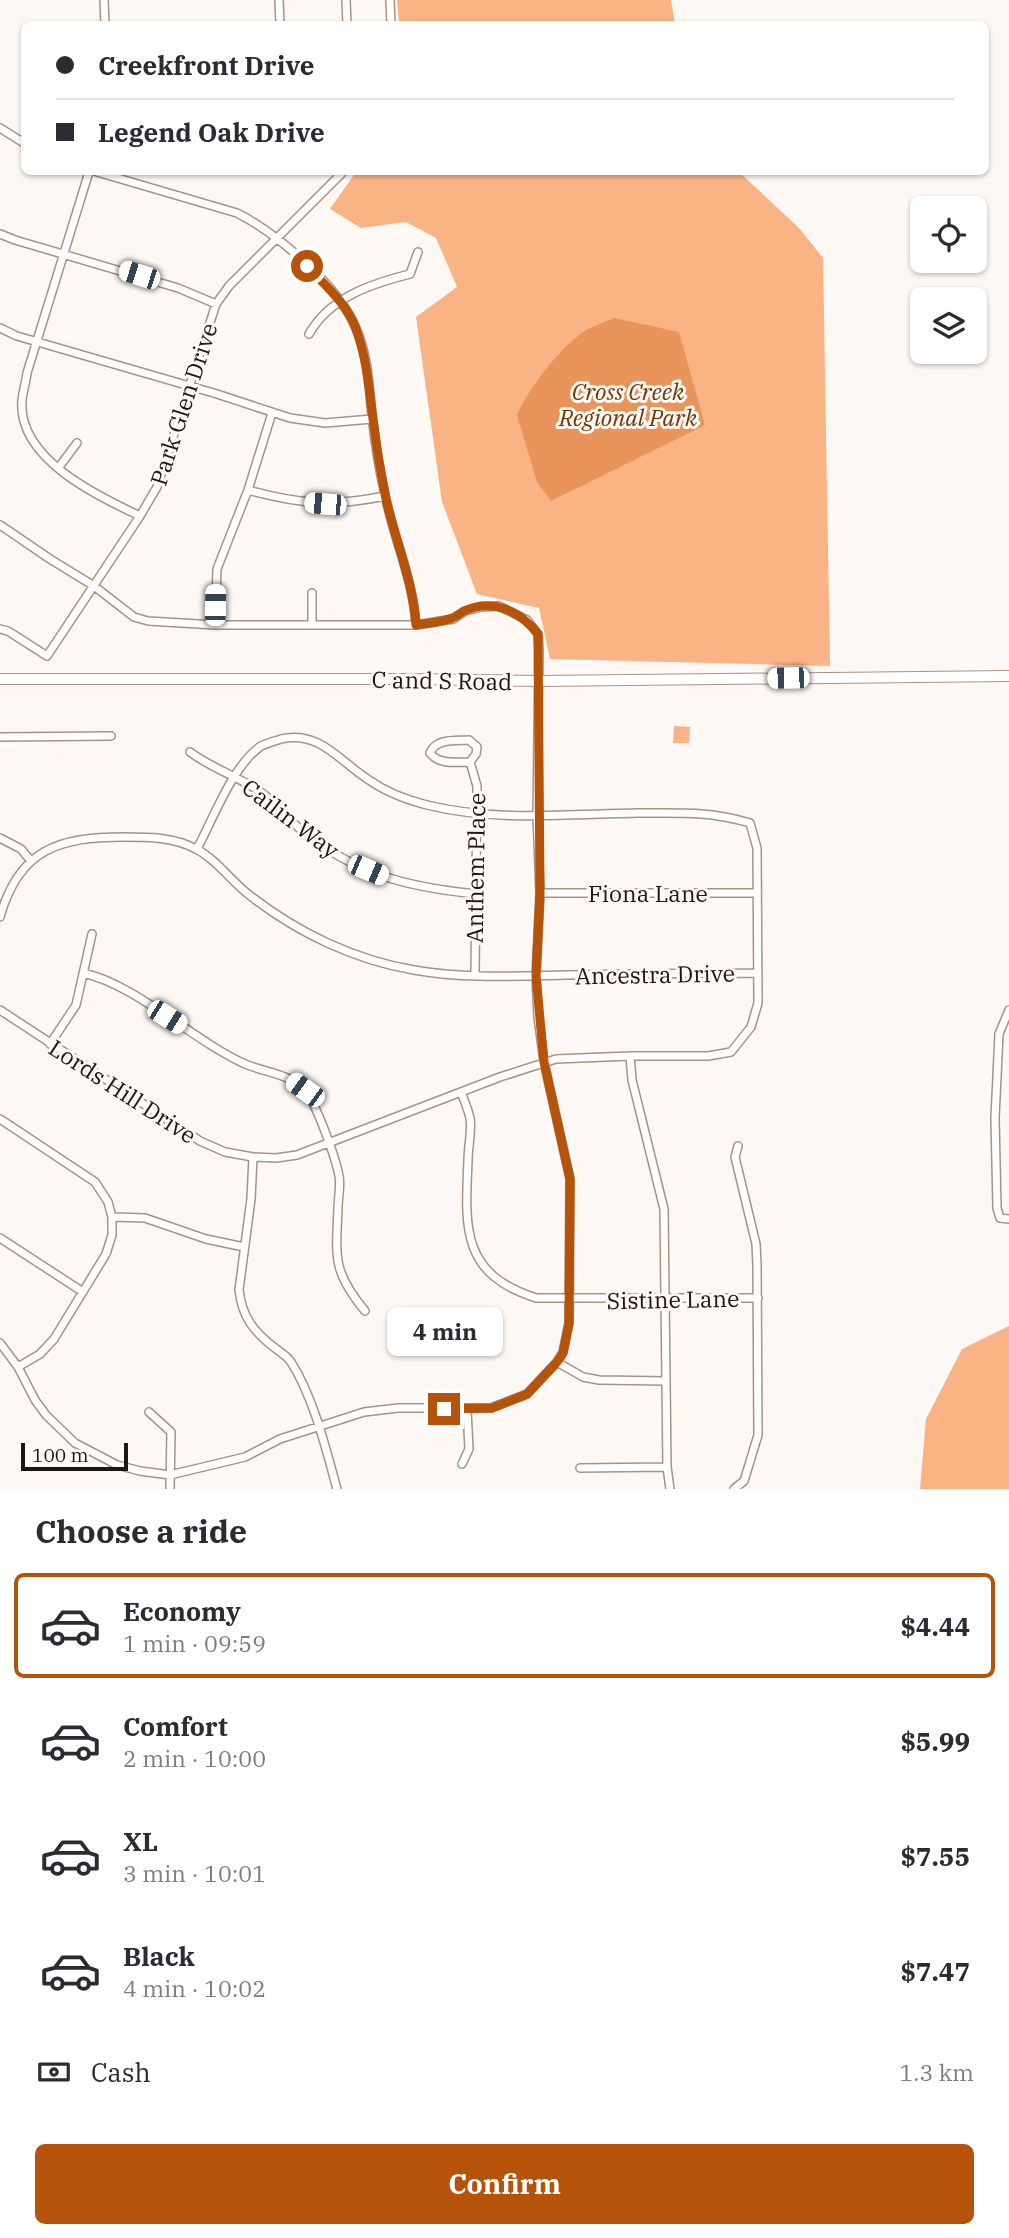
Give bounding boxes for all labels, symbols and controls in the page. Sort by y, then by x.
text: Creekfront Drive [98,48,314,82]
text: Legend Oak Drive [98,115,325,149]
map controls [910,196,987,364]
button: locate [910,196,987,273]
route start [291,250,323,282]
car [116,259,163,291]
button: layers [910,287,987,364]
street label: Park Glen Drive [143,319,223,489]
park label: Cross Creek Regional Park [558,376,698,432]
car [304,492,347,516]
car [205,584,226,626]
street label: C and S Road [371,664,513,696]
car [767,667,810,689]
street label: Cailin Way [236,772,346,865]
street label: Anthem Place [459,793,491,943]
car [345,852,392,888]
street label: Fiona Lane [588,878,708,908]
street label: Ancestra Drive [575,958,735,990]
car [144,997,191,1037]
street label: Lords Hill Drive [44,1032,202,1150]
car [282,1069,329,1111]
street label: Sistine Lane [606,1283,740,1315]
callout: 4 min [386,1308,502,1356]
text: 4 min [413,1316,477,1346]
route end [428,1393,460,1425]
scale bar [21,1440,128,1472]
text: 100 m [32,1443,89,1467]
text: Choose a ride [35,1510,247,1552]
icon: car [39,1594,102,1657]
text: Economy [123,1594,241,1628]
text: $4.44 [900,1609,970,1643]
text: 1 min · 09:59 [123,1628,266,1658]
icon: car [39,1709,102,1772]
text: Comfort [123,1709,228,1743]
text: $5.99 [900,1724,970,1758]
text: 2 min · 10:00 [123,1743,266,1773]
icon: car [39,1824,102,1887]
text: XL [123,1824,158,1858]
text: $7.55 [900,1839,970,1873]
text: 3 min · 10:01 [123,1858,266,1888]
icon: car [39,1939,102,2002]
text: Black [123,1939,195,1973]
text: $7.47 [900,1954,970,1988]
text: 4 min · 10:02 [123,1973,266,2003]
icon: cash [35,2053,73,2091]
text: Cash [91,2055,151,2089]
text: 1.3 km [900,2057,974,2087]
button: Confirm [35,2144,974,2224]

